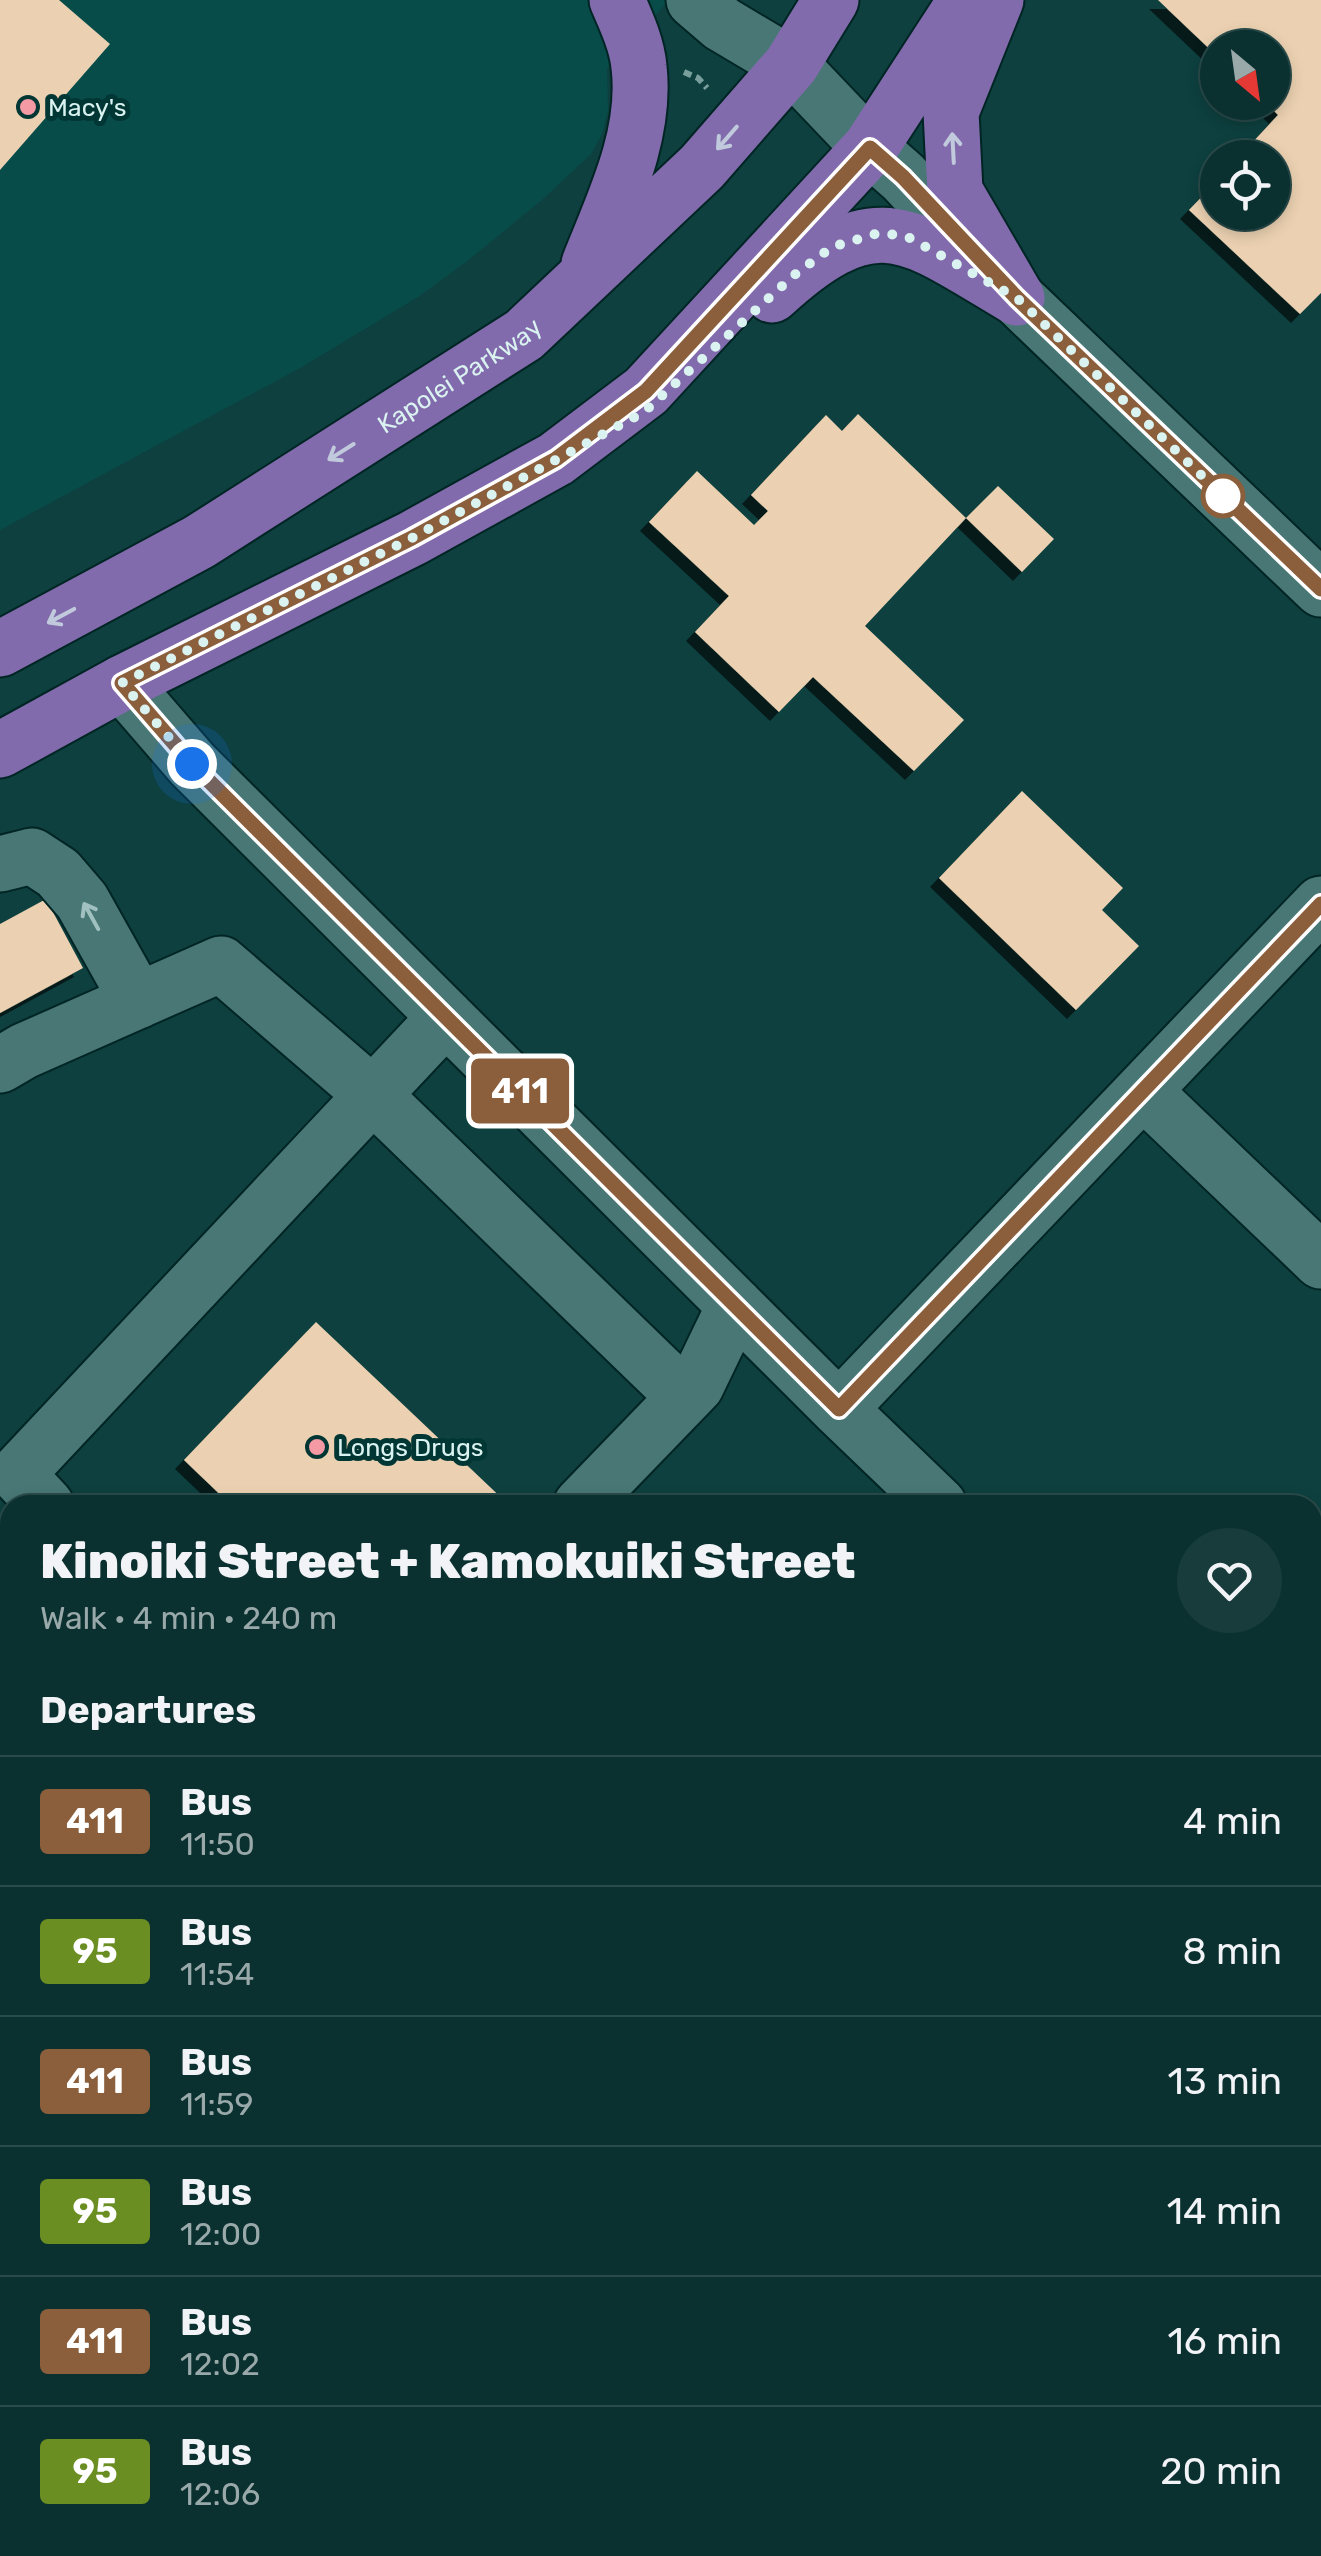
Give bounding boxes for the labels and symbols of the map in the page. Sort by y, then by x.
north arrow [1200,30,1290,120]
place label: Macy's [48,93,127,122]
marker: Macy's [17,96,39,118]
one-way arrow [715,125,738,150]
one-way arrow [943,132,962,164]
street label: Kapolei Parkway [372,312,547,439]
one-way arrow [327,441,356,462]
unlabelled marker [1202,475,1244,517]
one-way arrow [46,607,76,627]
your location [167,739,217,789]
one-way arrow [80,902,100,931]
line badge: 411 [462,1058,578,1124]
place label: Longs Drugs [337,1433,484,1462]
marker: Longs Drugs [306,1436,328,1458]

